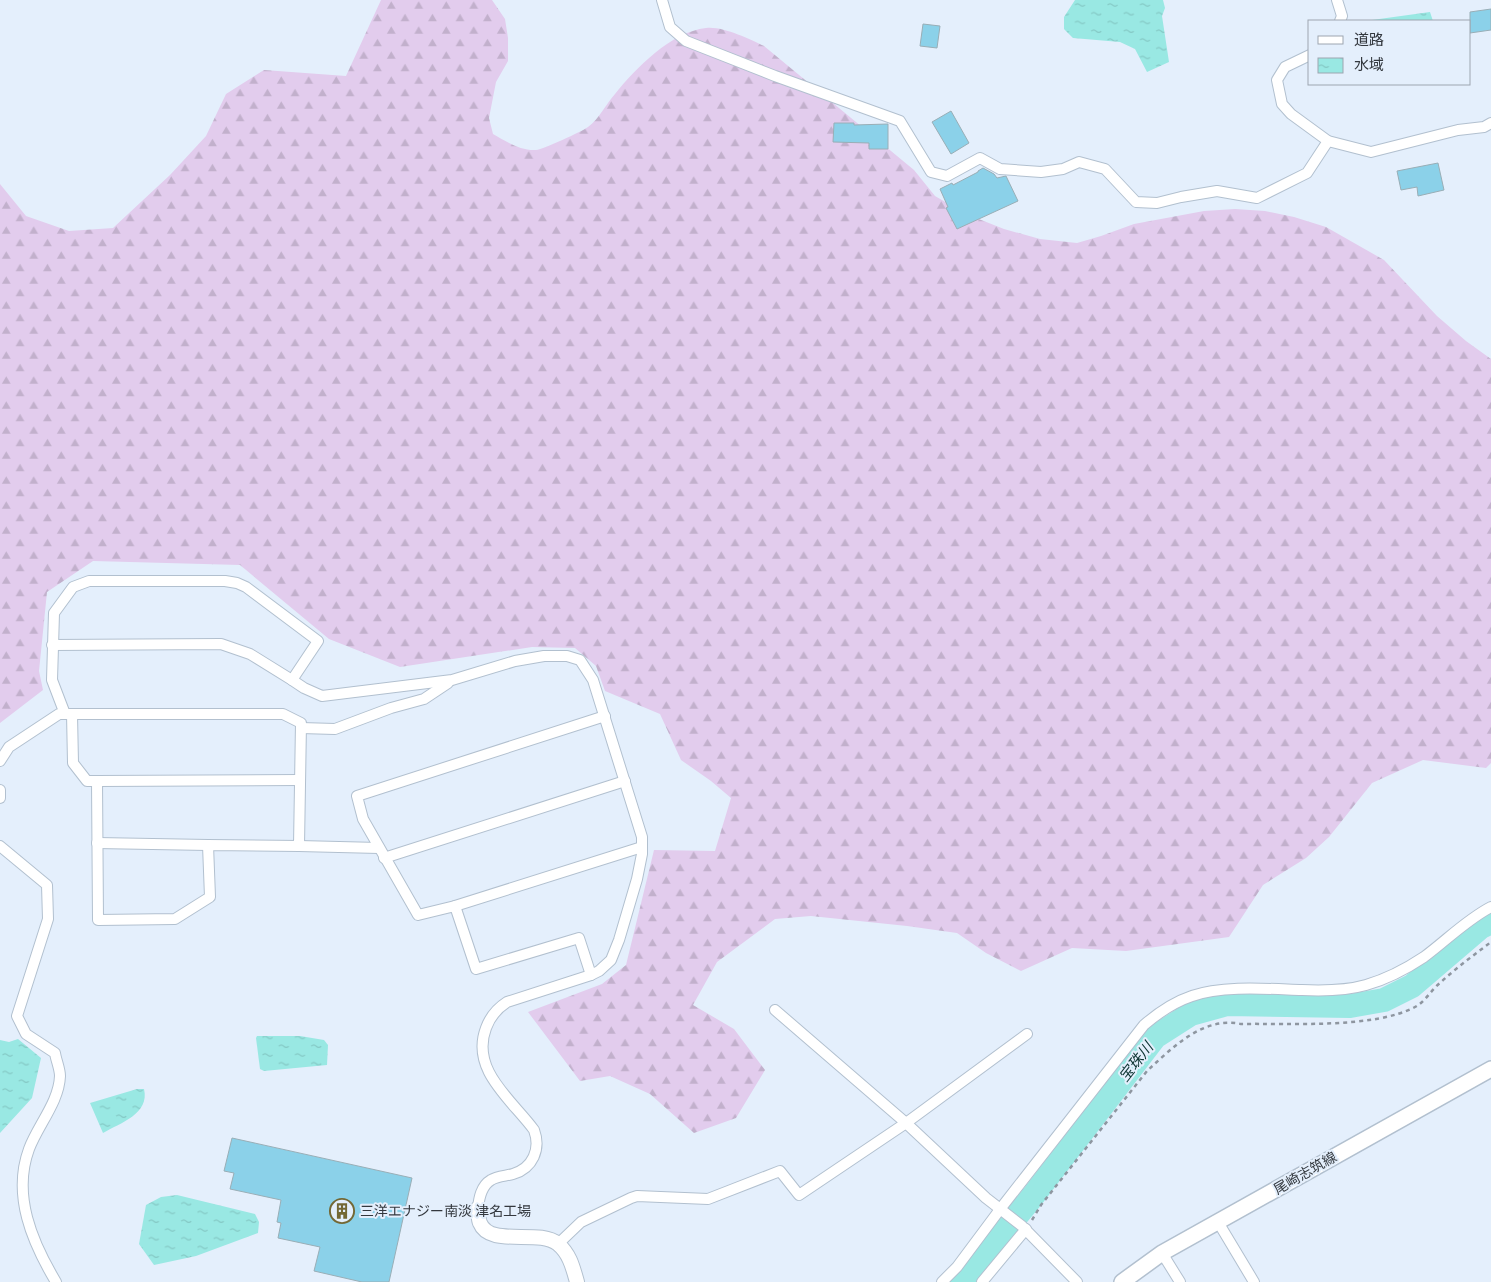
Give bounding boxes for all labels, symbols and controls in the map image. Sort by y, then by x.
legend [1308,20,1471,85]
text: 道路 [1354,31,1384,49]
text: 水域 [1354,56,1384,74]
water label: 宝珠川 [1115,1037,1158,1085]
street label: 尾崎志筑線 [1271,1149,1340,1198]
building icon: 三洋エナジー南淡 津名工場 [329,1198,355,1224]
place label: 三洋エナジー南淡 津名工場 [360,1203,531,1220]

